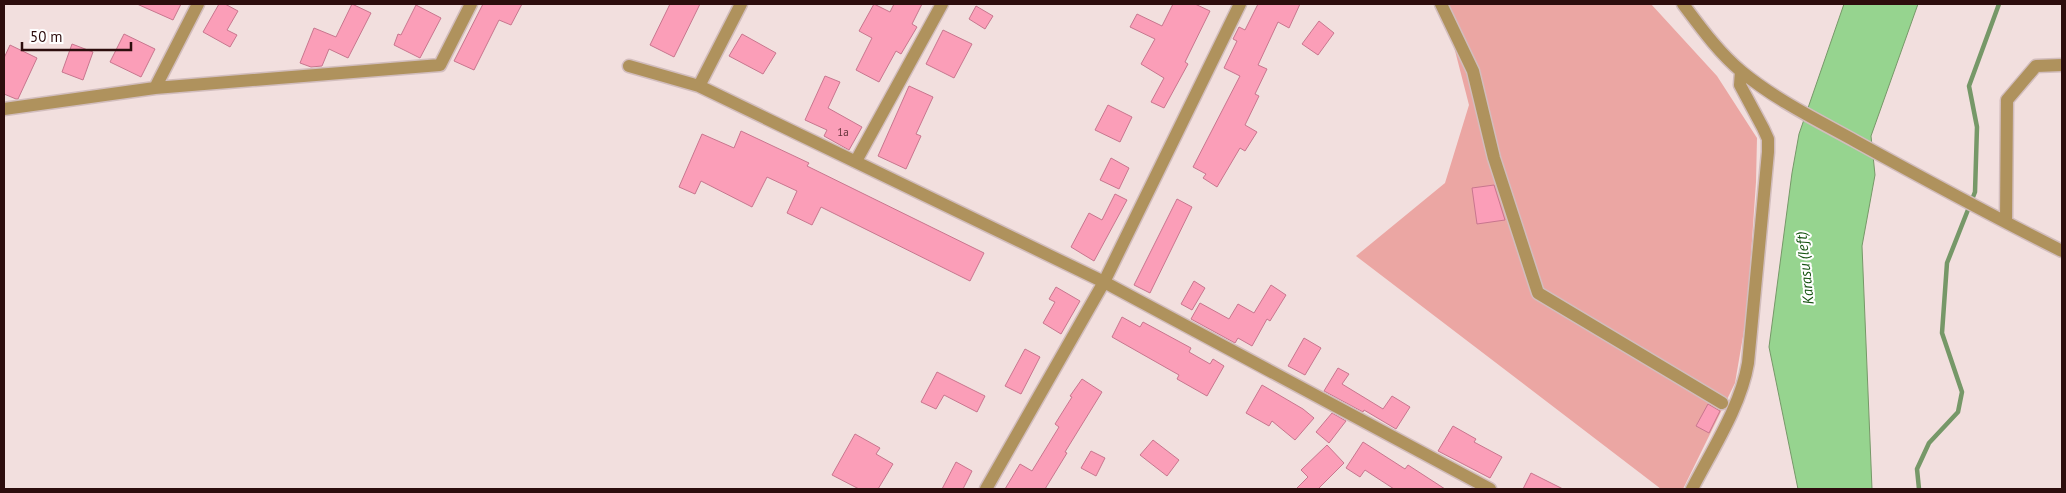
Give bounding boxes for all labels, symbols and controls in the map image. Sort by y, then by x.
scale bar [22,20,131,52]
text: 50 m [30,27,63,46]
house number: 1a [837,125,849,139]
water label: Karasu (left) [1791,230,1818,306]

